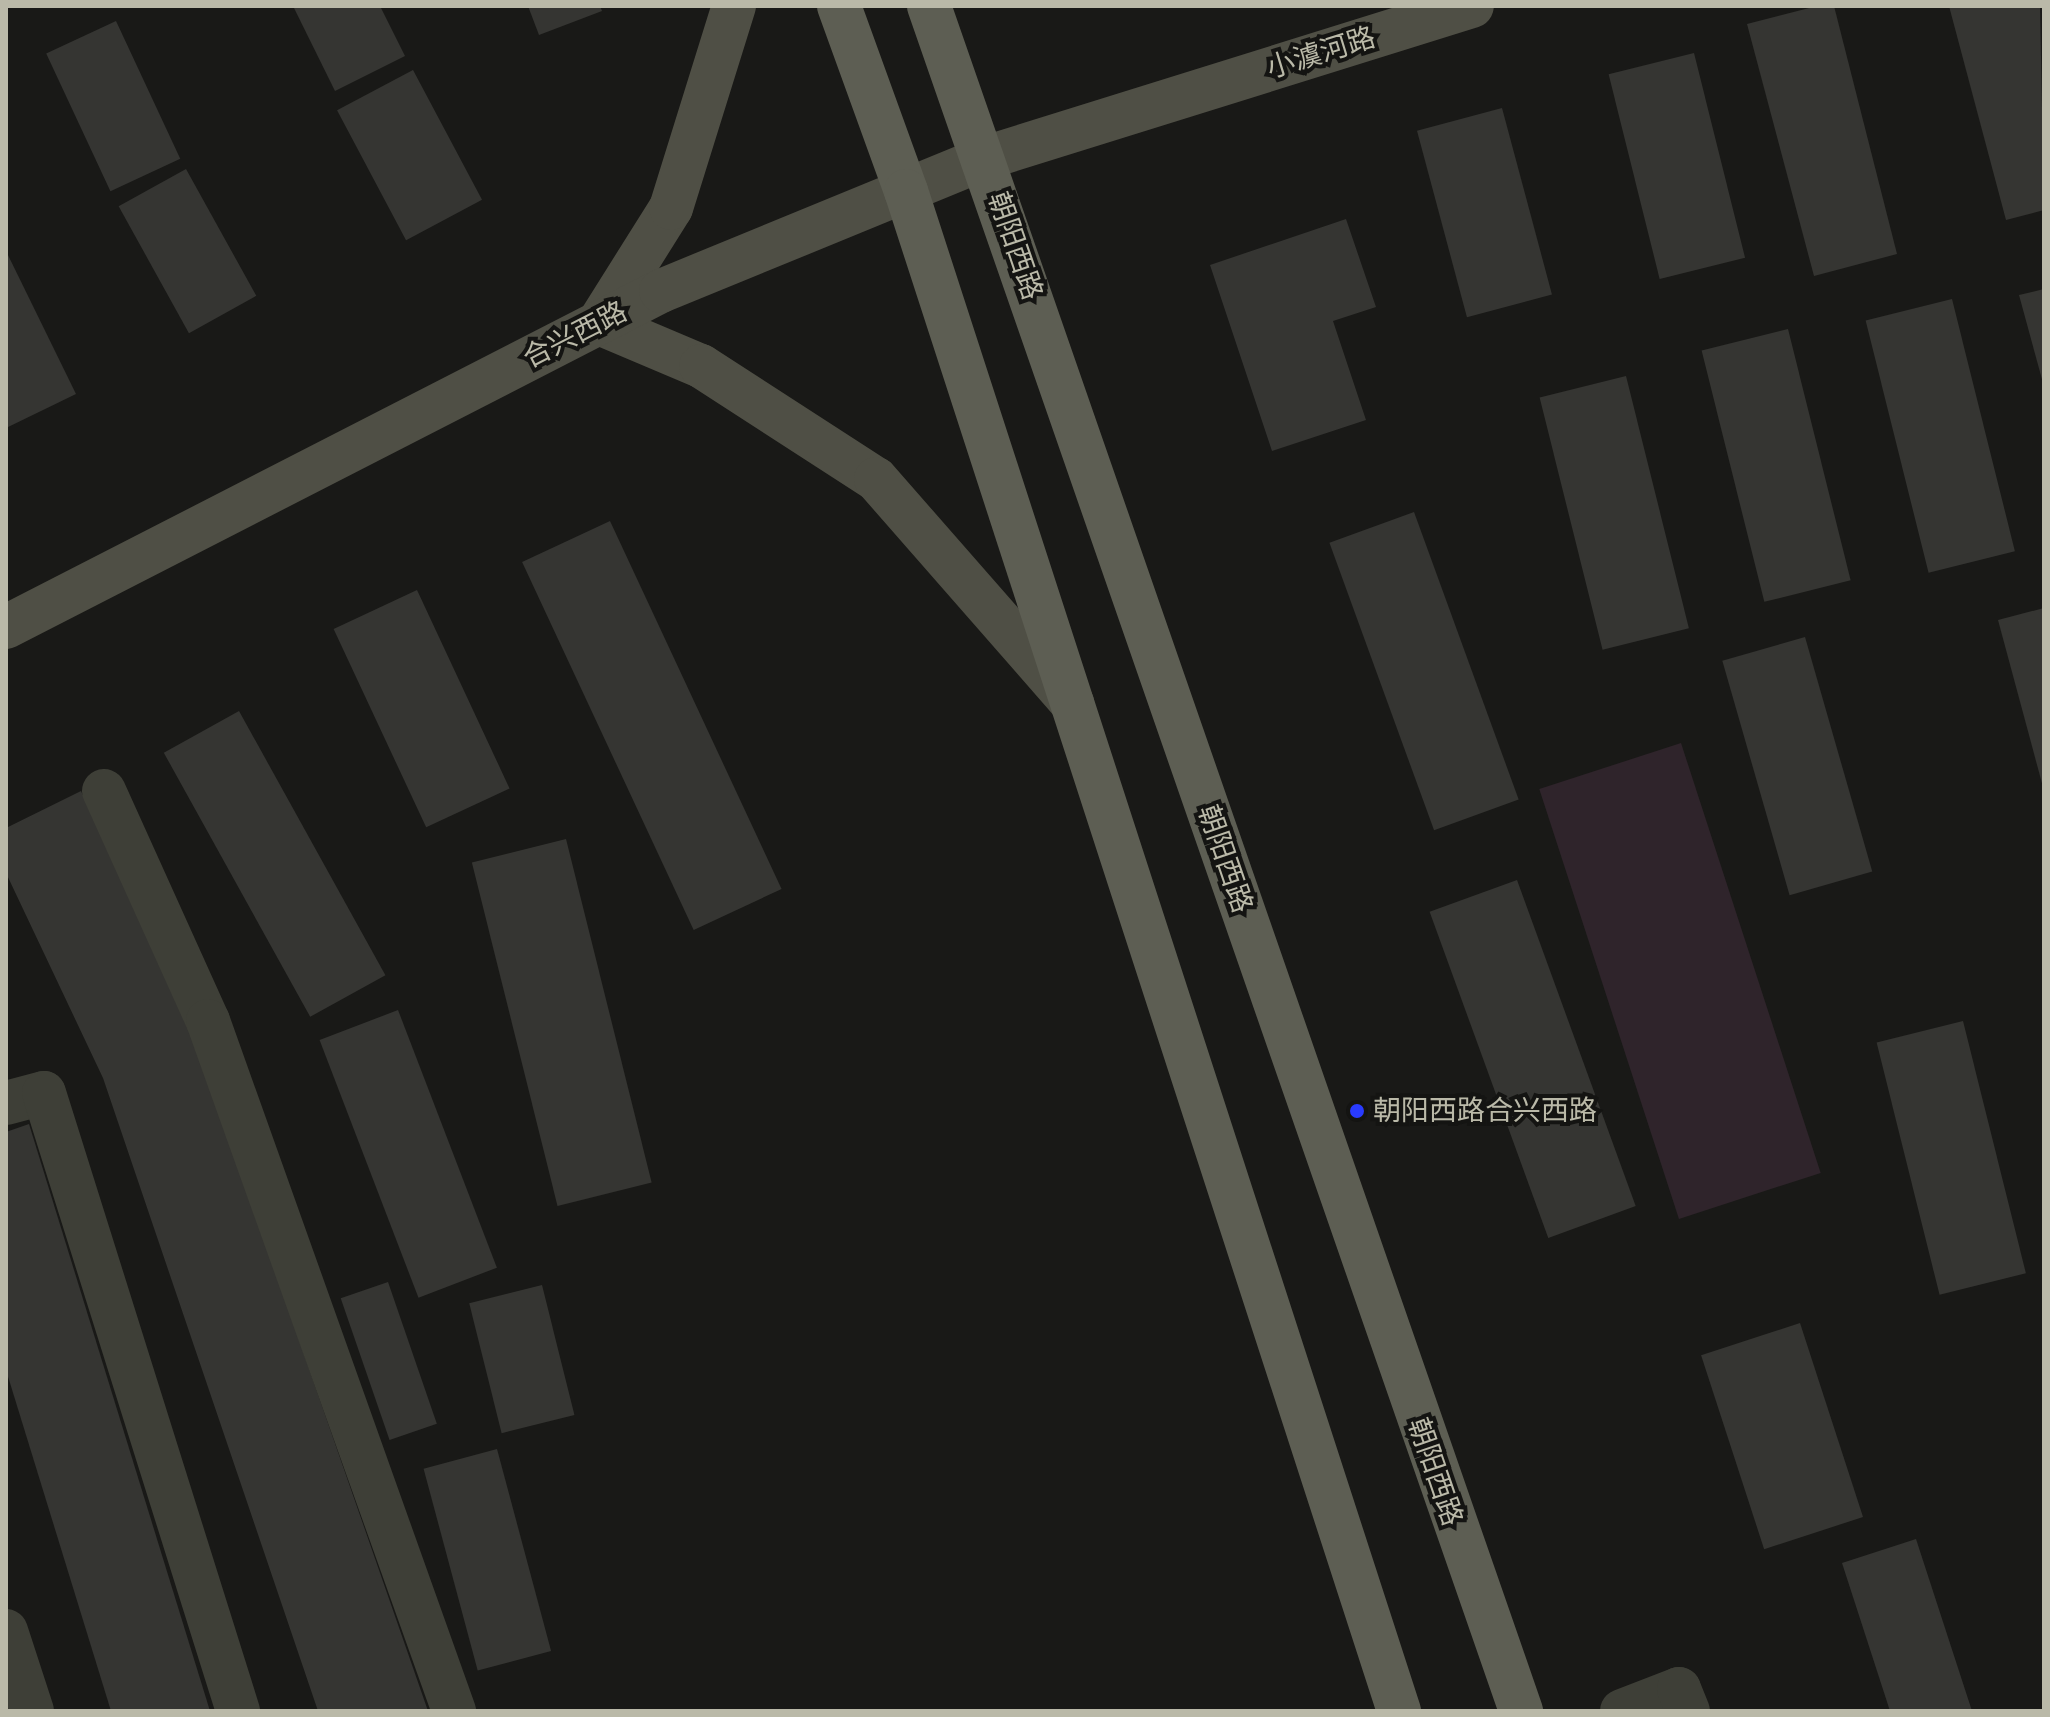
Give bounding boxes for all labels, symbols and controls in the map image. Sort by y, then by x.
street label: 小澞河路 [1263,21,1379,85]
street label: 朝阳西路 [981,188,1049,304]
street label: 合兴西路 [517,295,633,375]
street label: 朝阳西路 [1191,801,1259,917]
place label: 朝阳西路合兴西路 [1373,1094,1597,1128]
marker: 朝阳西路合兴西路 [1348,1102,1366,1120]
street label: 朝阳西路 [1401,1414,1469,1530]

